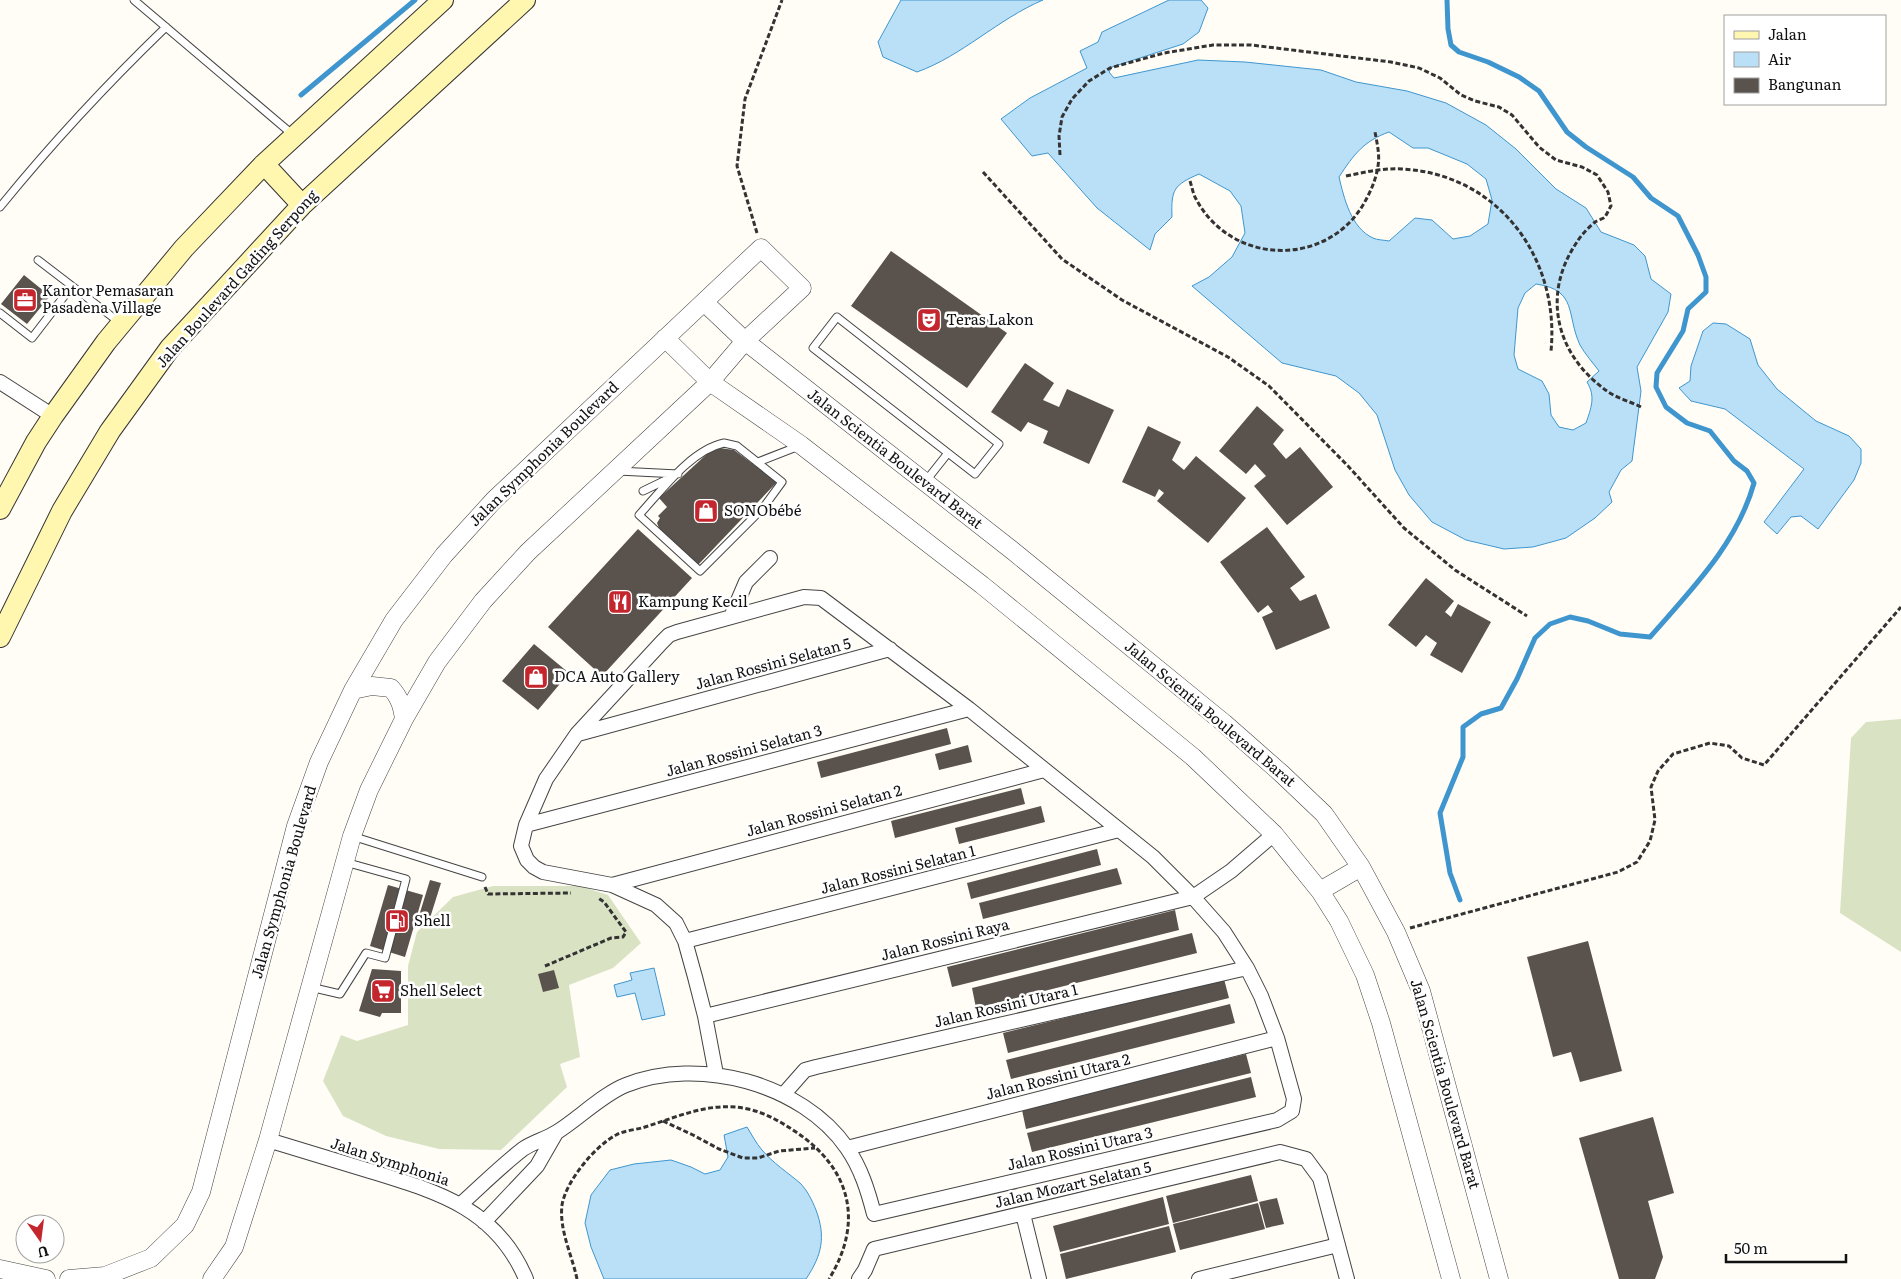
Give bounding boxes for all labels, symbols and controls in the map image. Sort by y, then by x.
legend [1724,15,1886,105]
text: Jalan [1768,22,1807,45]
text: Air [1768,47,1791,70]
text: Bangunan [1768,72,1842,95]
street label: Jalan Boulevard Gading Serpong [150,183,323,372]
place label: Kantor Pemasaran Pasadena Village [42,278,174,318]
office icon: Kantor Pemasaran Pasadena Village [12,287,38,313]
theatre icon: Teras Lakon [916,307,942,333]
place label: Teras Lakon [946,307,1034,330]
street label: Jalan Symphonia Boulevard [463,375,623,531]
street label: Jalan Scientia Boulevard Barat [803,382,989,534]
shop icon: SONObébé [693,498,719,524]
place label: SONObébé [724,498,802,521]
restaurant icon: Kampung Kecil [607,589,633,615]
place label: Kampung Kecil [638,589,748,612]
street label: Jalan Rossini Selatan 5 [692,631,854,694]
street label: Jalan Scientia Boulevard Barat [1120,634,1302,792]
shop icon: DCA Auto Gallery [523,664,549,690]
place label: DCA Auto Gallery [554,664,680,687]
street label: Jalan Rossini Selatan 3 [663,718,824,782]
street label: Jalan Rossini Selatan 2 [743,778,905,841]
street label: Jalan Symphonia Boulevard [244,782,321,981]
street label: Jalan Rossini Selatan 1 [818,838,978,899]
fuel station icon: Shell [384,908,410,934]
place label: Shell [414,908,450,931]
street label: Jalan Rossini Raya [878,911,1012,966]
street label: Jalan Scientia Boulevard Barat [1405,976,1487,1191]
street label: Jalan Rossini Utara 1 [932,977,1080,1032]
supermarket icon: Shell Select [370,978,396,1004]
place label: Shell Select [400,978,482,1001]
street label: Jalan Rossini Utara 2 [983,1046,1133,1105]
street label: Jalan Rossini Utara 3 [1005,1120,1155,1175]
street label: Jalan Symphonia [328,1130,454,1191]
street label: Jalan Mozart Selatan 5 [992,1154,1154,1213]
north arrow [15,1214,65,1264]
scale bar [1726,1232,1846,1264]
text: 50 m [1734,1236,1768,1259]
text: U [36,1242,51,1264]

